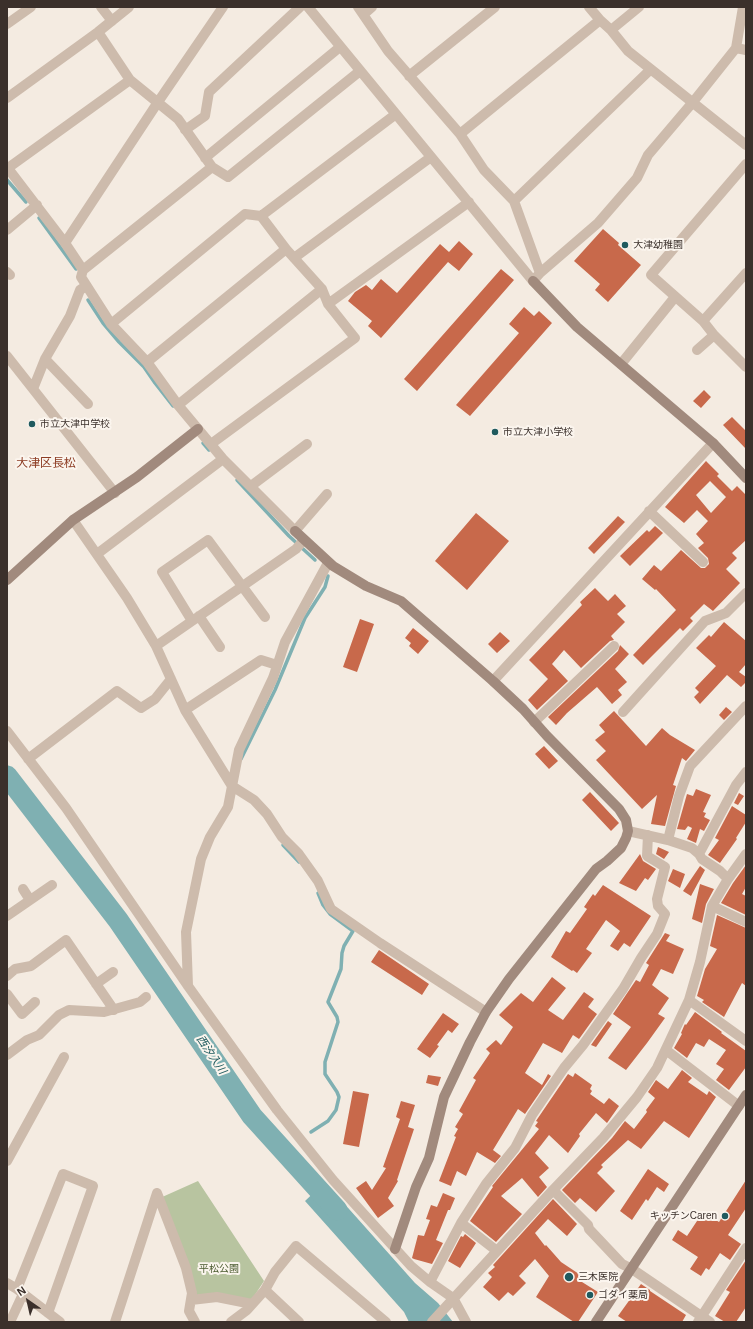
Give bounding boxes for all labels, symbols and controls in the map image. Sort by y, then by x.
place label: 大津幼稚園 [633,239,683,251]
marker: 大津幼稚園 [620,240,630,250]
place label: 市立大津中学校 [40,418,110,430]
marker: 市立大津中学校 [27,419,37,429]
place label: 市立大津小学校 [503,426,573,438]
marker: 市立大津小学校 [490,427,500,437]
district label: 大津区長松 [16,457,76,471]
water label: 西汐入川 [193,1033,229,1077]
place label: キッチンCaren [650,1210,717,1222]
marker: キッチンCaren [720,1211,730,1221]
park label: 平松公園 [199,1263,239,1275]
marker: 三木医院 [563,1271,575,1283]
place label: 三木医院 [578,1271,618,1283]
north arrow [8,1281,48,1321]
text: N [15,1284,28,1298]
place label: ゴダイ薬局 [598,1289,648,1301]
marker: ゴダイ薬局 [585,1290,595,1300]

